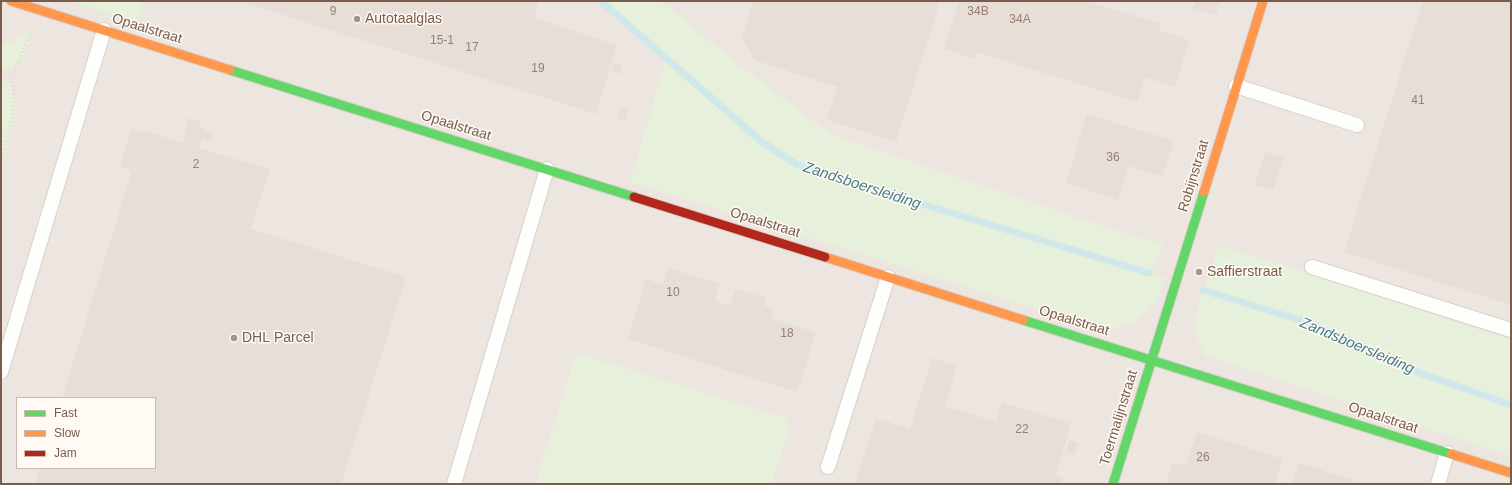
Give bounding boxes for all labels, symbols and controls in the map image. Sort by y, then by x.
house number: 9 [330,5,336,19]
house number: 34B [967,5,989,19]
street label: Opaalstraat [110,10,184,48]
place label: Autotaalglas [365,11,442,27]
house number: 34A [1009,13,1031,27]
marker: Autotaalglas [352,14,362,24]
house number: 15-1 [430,34,454,48]
house number: 17 [465,41,479,55]
house number: 19 [531,62,545,76]
house number: 41 [1411,94,1425,108]
street label: Opaalstraat [419,107,493,145]
street label: Robijnstraat [1175,138,1213,214]
house number: 36 [1106,151,1120,165]
house number: 2 [193,158,199,172]
water label: Zandsboersleiding [801,159,923,213]
street label: Opaalstraat [728,204,802,242]
place label: Saffierstraat [1207,264,1282,280]
marker: Saffierstraat [1194,267,1204,277]
house number: 10 [666,286,680,300]
street label: Opaalstraat [1037,302,1111,340]
water label: Zandsboersleiding [1297,314,1417,378]
house number: 18 [780,327,794,341]
place label: DHL Parcel [242,330,314,346]
marker: DHL Parcel [229,333,239,343]
street label: Toermalijnstraat [1097,368,1141,468]
legend [16,397,156,469]
street label: Opaalstraat [1346,399,1420,437]
text: Fast [54,406,77,420]
house number: 22 [1015,423,1029,437]
text: Slow [54,426,80,440]
text: Jam [54,446,77,460]
house number: 26 [1196,451,1210,465]

